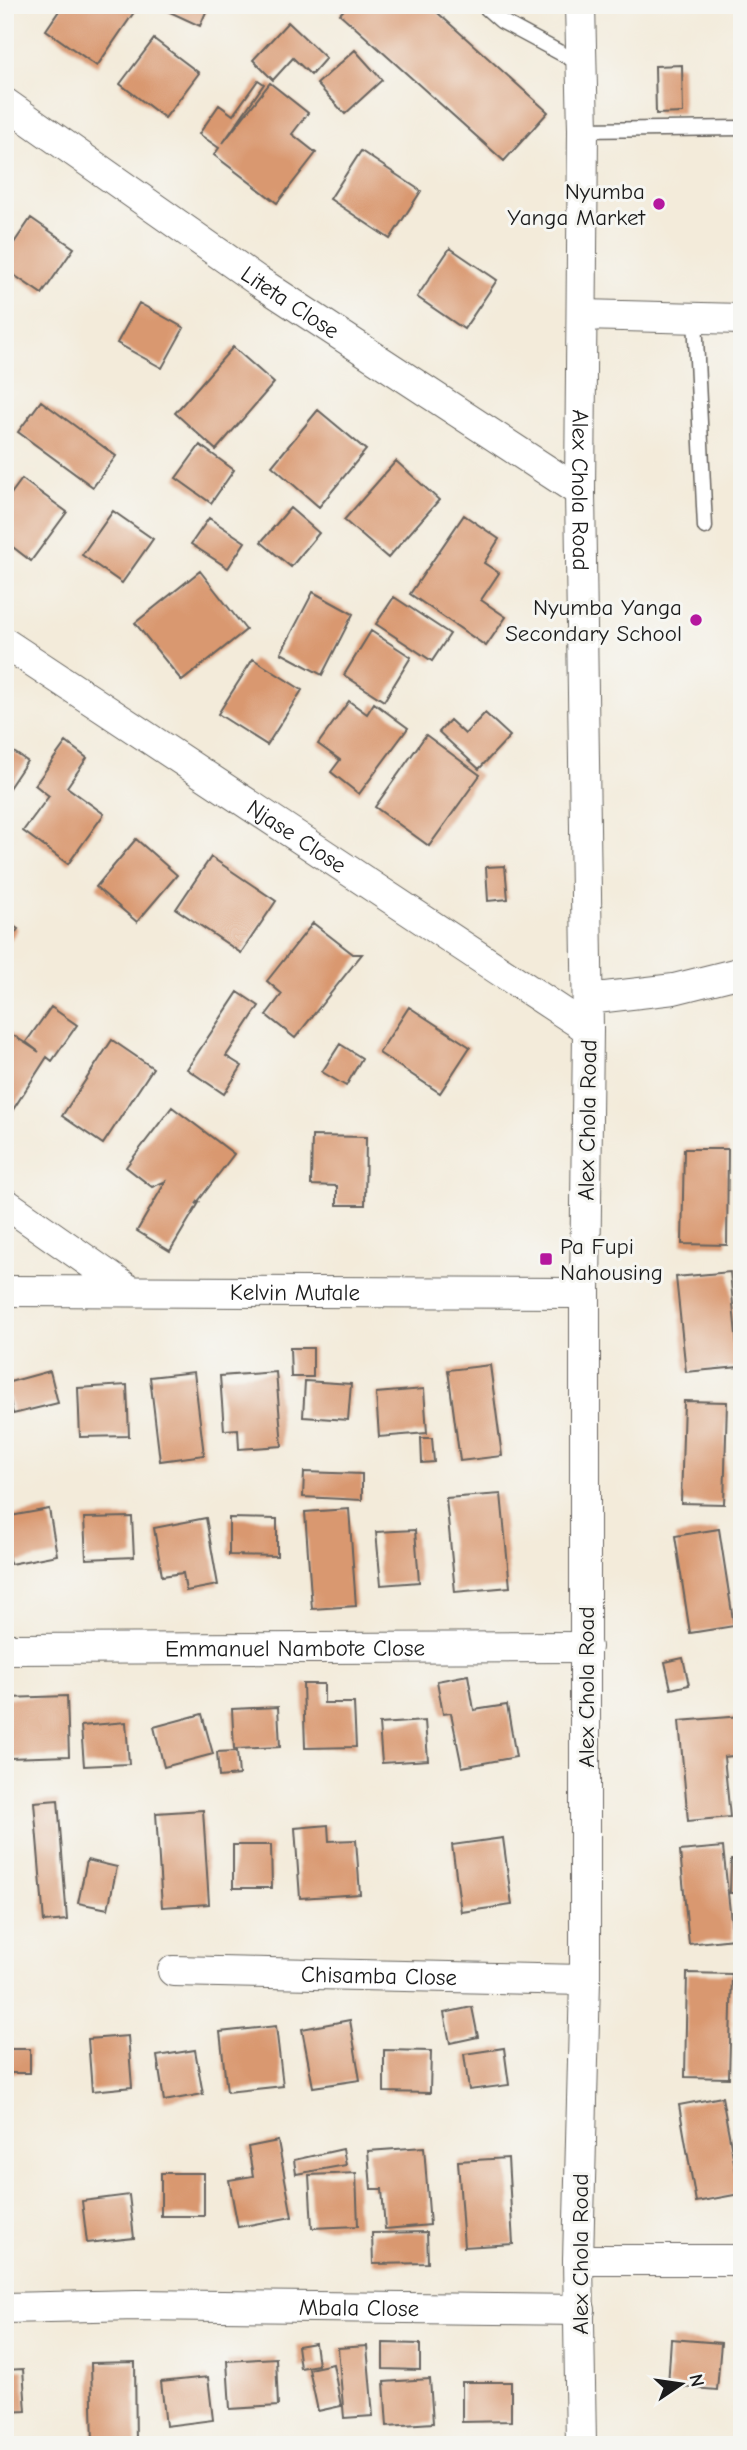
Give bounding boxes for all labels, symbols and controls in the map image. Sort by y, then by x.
place label: Nyumba Yanga Market [507,178,646,231]
marker: Nyumba Yanga Market [651,196,667,212]
street label: Liteta Close [236,260,344,345]
street label: Alex Chola Road [566,409,594,571]
place label: Nyumba Yanga Secondary School [505,594,682,647]
marker: Nyumba Yanga Secondary School [688,612,704,628]
street label: Njase Close [242,794,351,879]
street label: Alex Chola Road [573,1039,602,1201]
place label: Pa Fupi Nahousing [560,1233,663,1286]
marker: Pa Fupi Nahousing [538,1251,554,1267]
street label: Kelvin Mutale [230,1279,360,1306]
street label: Alex Chola Road [573,1606,600,1768]
street label: Emmanuel Nambote Close [165,1635,425,1662]
street label: Chisamba Close [301,1961,457,1991]
street label: Alex Chola Road [567,2173,594,2335]
street label: Mbala Close [299,2294,419,2322]
north arrow [646,2348,716,2418]
text: N [684,2372,709,2389]

